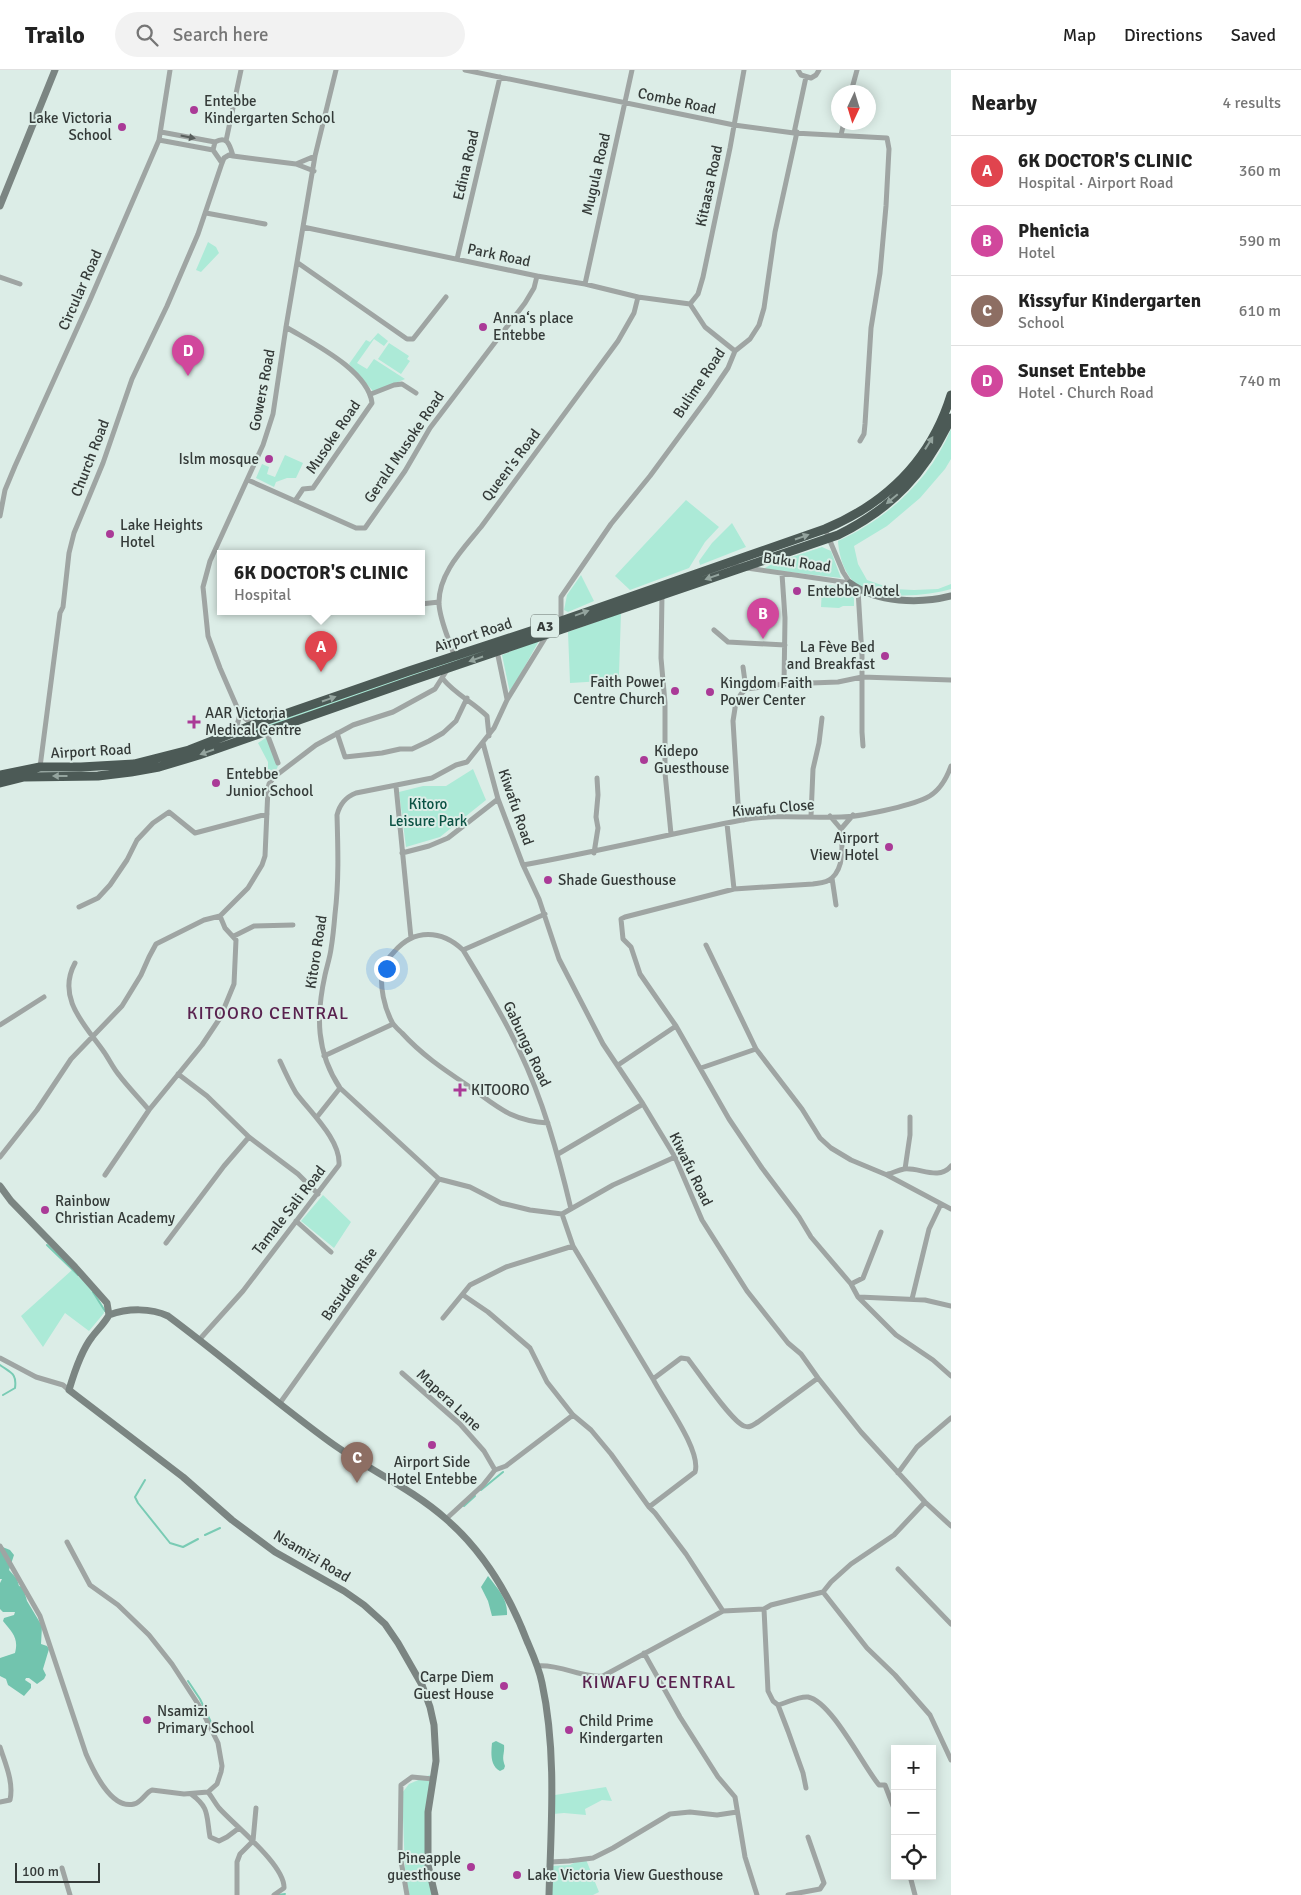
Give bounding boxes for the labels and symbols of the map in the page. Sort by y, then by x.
street label: Combe Road [636,84,718,118]
north arrow [831,85,876,130]
place label: Entebbe Kindergarten School [204,92,335,127]
marker: Entebbe Kindergarten School [188,104,200,116]
place label: Lake Victoria School [29,109,112,144]
marker: Lake Victoria School [116,121,128,133]
street label: Edina Road [449,128,483,202]
street label: Mugula Road [578,131,614,217]
one-way arrow [180,133,195,141]
street label: Kitaasa Road [692,144,726,228]
street label: Park Road [466,240,532,270]
street label: Circular Road [54,247,106,333]
place label: Anna‘s place Entebbe [493,309,573,344]
marker: Anna‘s place Entebbe [477,321,489,333]
pin: D [172,335,204,376]
street label: Bulime Road [669,345,729,421]
street label: Gowers Road [245,348,279,432]
street label: Gerald Musoke Road [360,388,448,506]
street label: Musoke Road [302,397,364,477]
street label: Church Road [67,417,113,499]
street label: Queen's Road [478,425,544,505]
one-way arrow [924,436,934,449]
place label: Islm mosque [178,450,259,468]
marker: Islm mosque [263,453,275,465]
one-way arrow [886,494,899,505]
place label: Lake Heights Hotel [120,516,203,551]
marker: Lake Heights Hotel [104,528,116,540]
one-way arrow [794,533,809,540]
street label: Buku Road [762,548,832,576]
one-way arrow [705,574,720,581]
place label: Entebbe Motel [807,582,900,600]
marker: Entebbe Motel [791,585,803,597]
pin: B [747,598,779,639]
one-way arrow [575,609,590,617]
street label: Airport Road [432,614,514,656]
road number: A3 [531,614,559,638]
pin: A [305,631,337,672]
place label: La Fève Bed and Breakfast [787,638,875,673]
marker: La Fève Bed and Breakfast [879,650,891,662]
one-way arrow [468,655,483,663]
place label: Faith Power Centre Church [573,673,665,708]
place label: Kingdom Faith Power Center [720,674,812,709]
marker: Faith Power Centre Church [669,685,681,697]
marker: Kingdom Faith Power Center [704,686,716,698]
one-way arrow [321,695,336,702]
place label: AAR Victoria Medical Centre [205,704,302,739]
marker: AAR Victoria Medical Centre [187,715,201,729]
street label: Airport Road [50,740,132,762]
place label: Kidepo Guesthouse [654,742,729,777]
one-way arrow [199,749,214,757]
marker: Kidepo Guesthouse [638,754,650,766]
place label: Entebbe Junior School [226,765,313,800]
street label: Kiwafu Road [495,766,538,848]
one-way arrow [51,772,67,780]
marker: Entebbe Junior School [210,777,222,789]
park label: Kitoro Leisure Park [389,795,468,830]
street label: Kiwafu Close [731,795,815,821]
place label: Airport View Hotel [810,829,879,864]
marker: Airport View Hotel [883,841,895,853]
place label: Shade Guesthouse [558,871,676,889]
marker: Shade Guesthouse [542,874,554,886]
street label: Kitoro Road [301,914,331,990]
your location [374,956,400,982]
street label: Gabunga Road [499,998,555,1090]
district label: KITOORO CENTRAL [187,1002,349,1024]
place label: KITOORO [471,1081,530,1099]
marker: KITOORO [453,1083,467,1097]
street label: Kiwafu Road [665,1129,717,1209]
street label: Tamale Sali Road [249,1162,329,1258]
place label: Rainbow Christian Academy [55,1192,175,1227]
marker: Rainbow Christian Academy [39,1204,51,1216]
street label: Basudde Rise [317,1244,381,1324]
street label: Mapera Lane [413,1365,485,1435]
marker: Airport Side Hotel Entebbe [426,1439,438,1451]
pin: C [341,1442,373,1483]
place label: Airport Side Hotel Entebbe [387,1453,477,1488]
street label: Nsamizi Road [270,1526,354,1586]
place label: Carpe Diem Guest House [413,1668,494,1703]
district label: KIWAFU CENTRAL [582,1671,736,1693]
marker: Carpe Diem Guest House [498,1680,510,1692]
place label: Nsamizi Primary School [157,1702,254,1737]
place label: Child Prime Kindergarten [579,1712,663,1747]
marker: Nsamizi Primary School [141,1714,153,1726]
marker: Child Prime Kindergarten [563,1724,575,1736]
place label: Pineapple guesthouse [387,1849,461,1884]
scale bar [15,1860,100,1883]
marker: Pineapple guesthouse [465,1861,477,1873]
place label: Lake Victoria View Guesthouse [527,1866,723,1884]
marker: Lake Victoria View Guesthouse [511,1869,523,1881]

